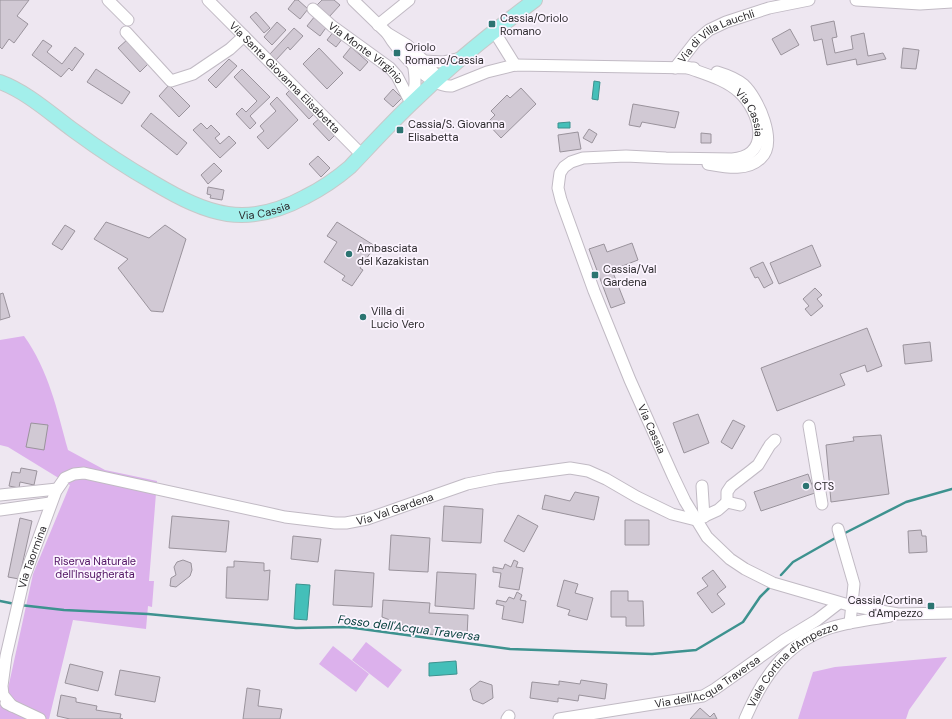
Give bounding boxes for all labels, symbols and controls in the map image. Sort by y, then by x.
street label: Via di Villa Lauchli [675,6,756,66]
place label: Cassia/Oriolo Romano [500,11,568,38]
street label: Via Santa Giovanna Elisabetta [226,19,343,136]
street label: Via Monte Virginio [326,19,407,86]
marker: Cassia/Oriolo Romano [487,19,497,29]
place label: Oriolo Romano/Cassia [405,40,484,67]
marker: Oriolo Romano/Cassia [392,48,402,58]
street label: Via Cassia [733,85,766,137]
place label: Cassia/S. Giovanna Elisabetta [408,117,505,144]
marker: Cassia/S. Giovanna Elisabetta [395,125,405,135]
street label: Via Cassia [238,198,292,222]
place label: Ambasciata del Kazakistan [357,241,429,268]
marker: Ambasciata del Kazakistan [344,249,354,259]
place label: Cassia/Val Gardena [603,262,656,289]
marker: Cassia/Val Gardena [590,270,600,280]
place label: Villa di Lucio Vero [371,304,425,331]
marker: Villa di Lucio Vero [358,312,368,322]
street label: Via Cassia [635,402,669,456]
place label: CTS [814,479,834,493]
marker: CTS [801,481,811,491]
street label: Via Val Gardena [355,489,435,528]
street label: Via Taormina [15,524,50,590]
park label: Riserva Naturale dell'Insugherata [54,554,136,581]
place label: Cassia/Cortina d'Ampezzo [848,593,923,620]
marker: Cassia/Cortina d'Ampezzo [926,601,936,611]
water label: Fosso dell'Acqua Traversa [337,611,481,645]
street label: Viale Cortina d'Ampezzo [744,619,840,710]
street label: Via dell'Acqua Traversa [654,652,763,711]

